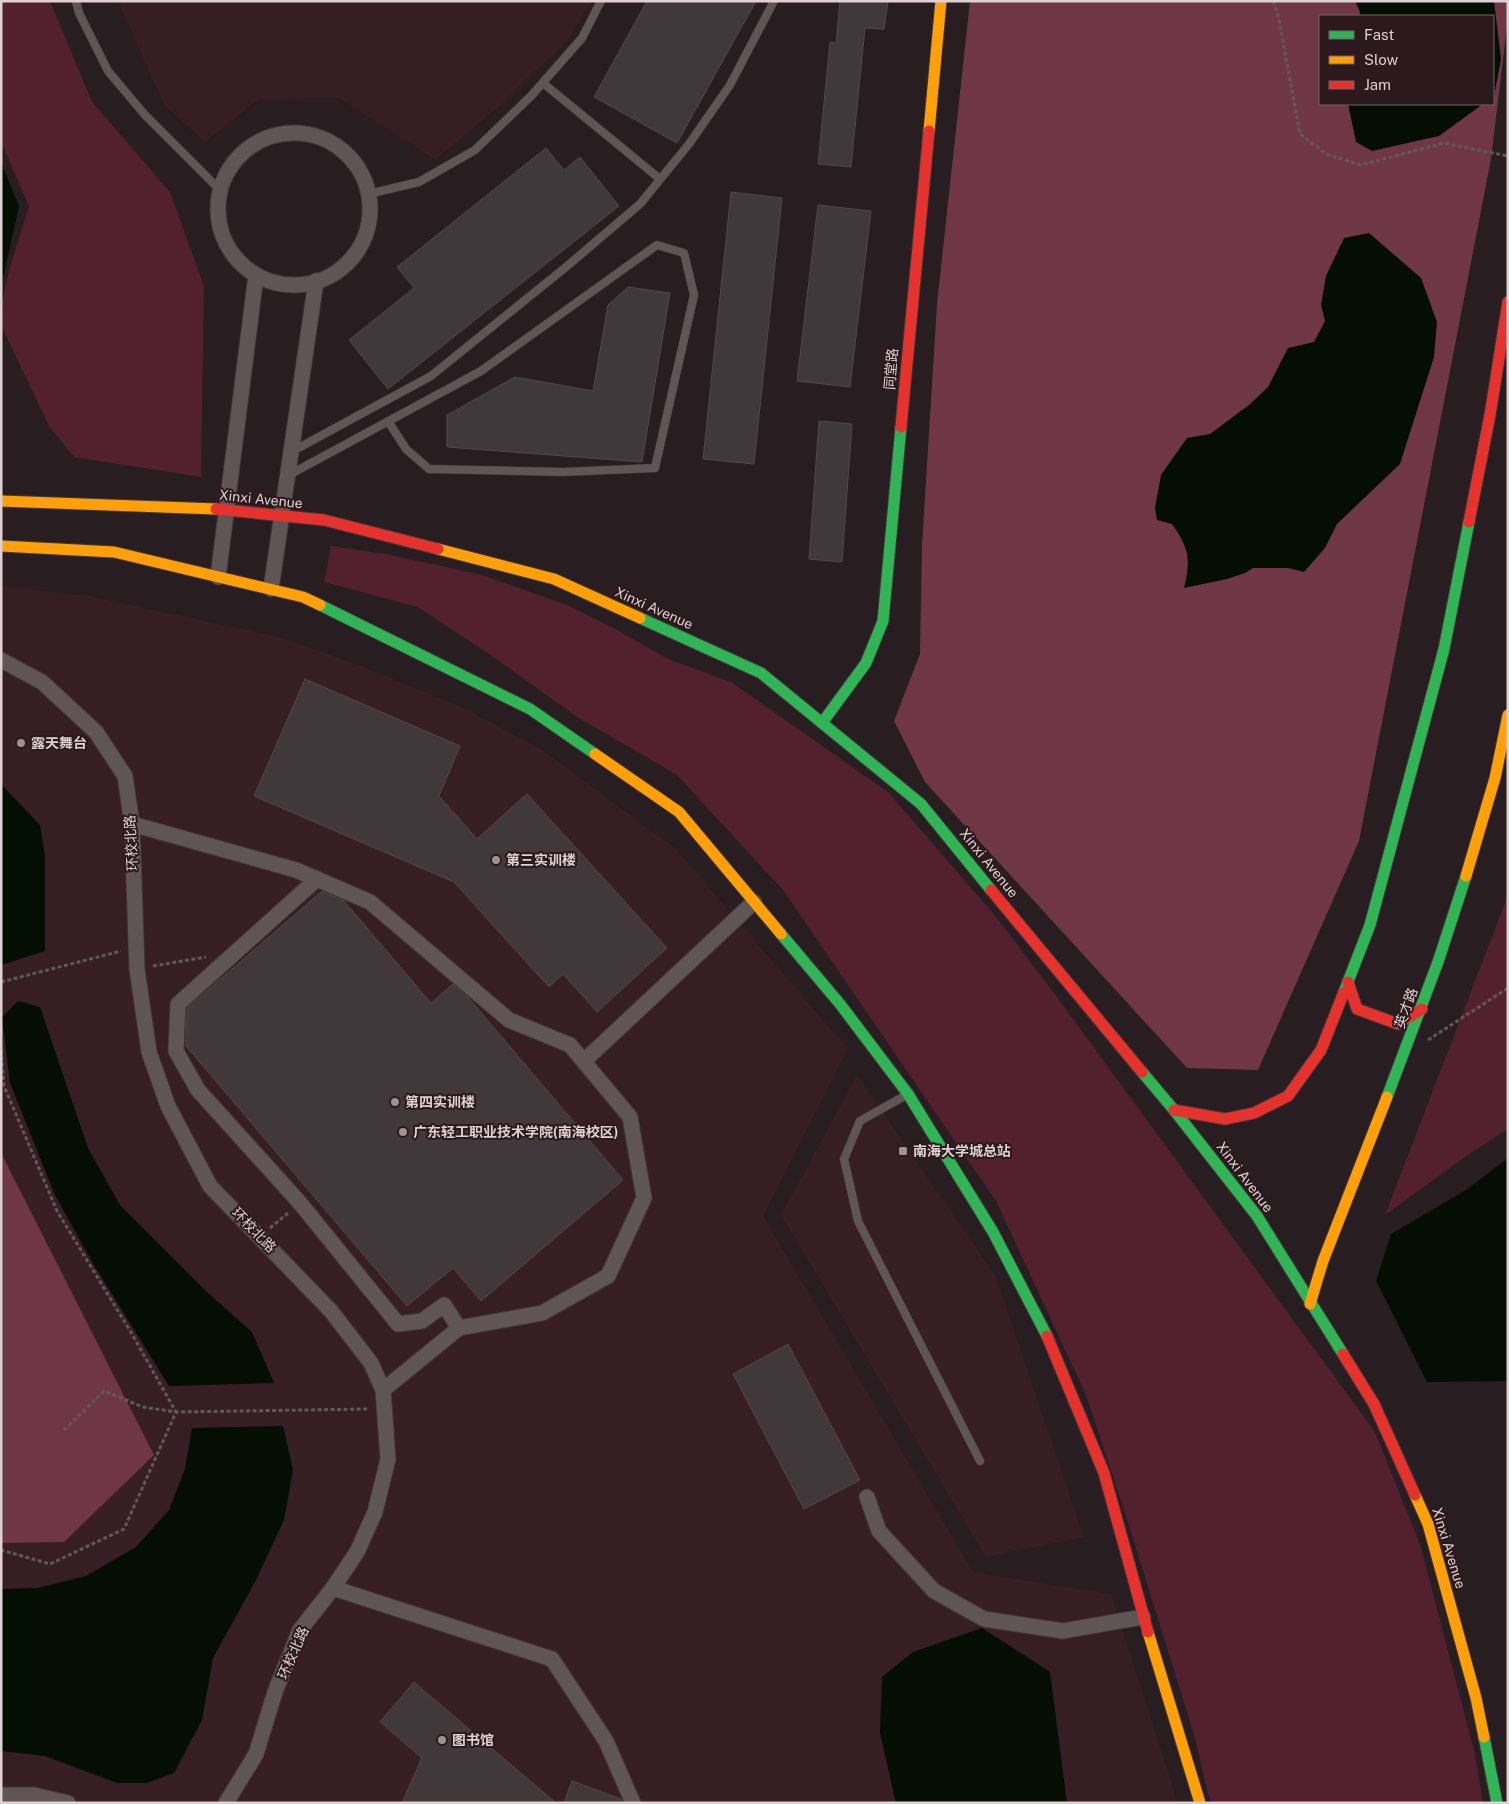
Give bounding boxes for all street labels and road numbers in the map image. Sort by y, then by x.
street label: 同堂路 [881,347,901,391]
street label: Xinxi Avenue [218,487,304,511]
street label: Xinxi Avenue [612,584,696,632]
street label: 环校北路 [122,815,140,871]
street label: Xinxi Avenue [956,825,1022,901]
street label: 英才路 [1391,986,1421,1030]
street label: Xinxi Avenue [1213,1139,1277,1215]
street label: 环校北路 [229,1204,279,1256]
street label: Xinxi Avenue [1429,1506,1469,1591]
street label: 环校北路 [274,1624,312,1682]

